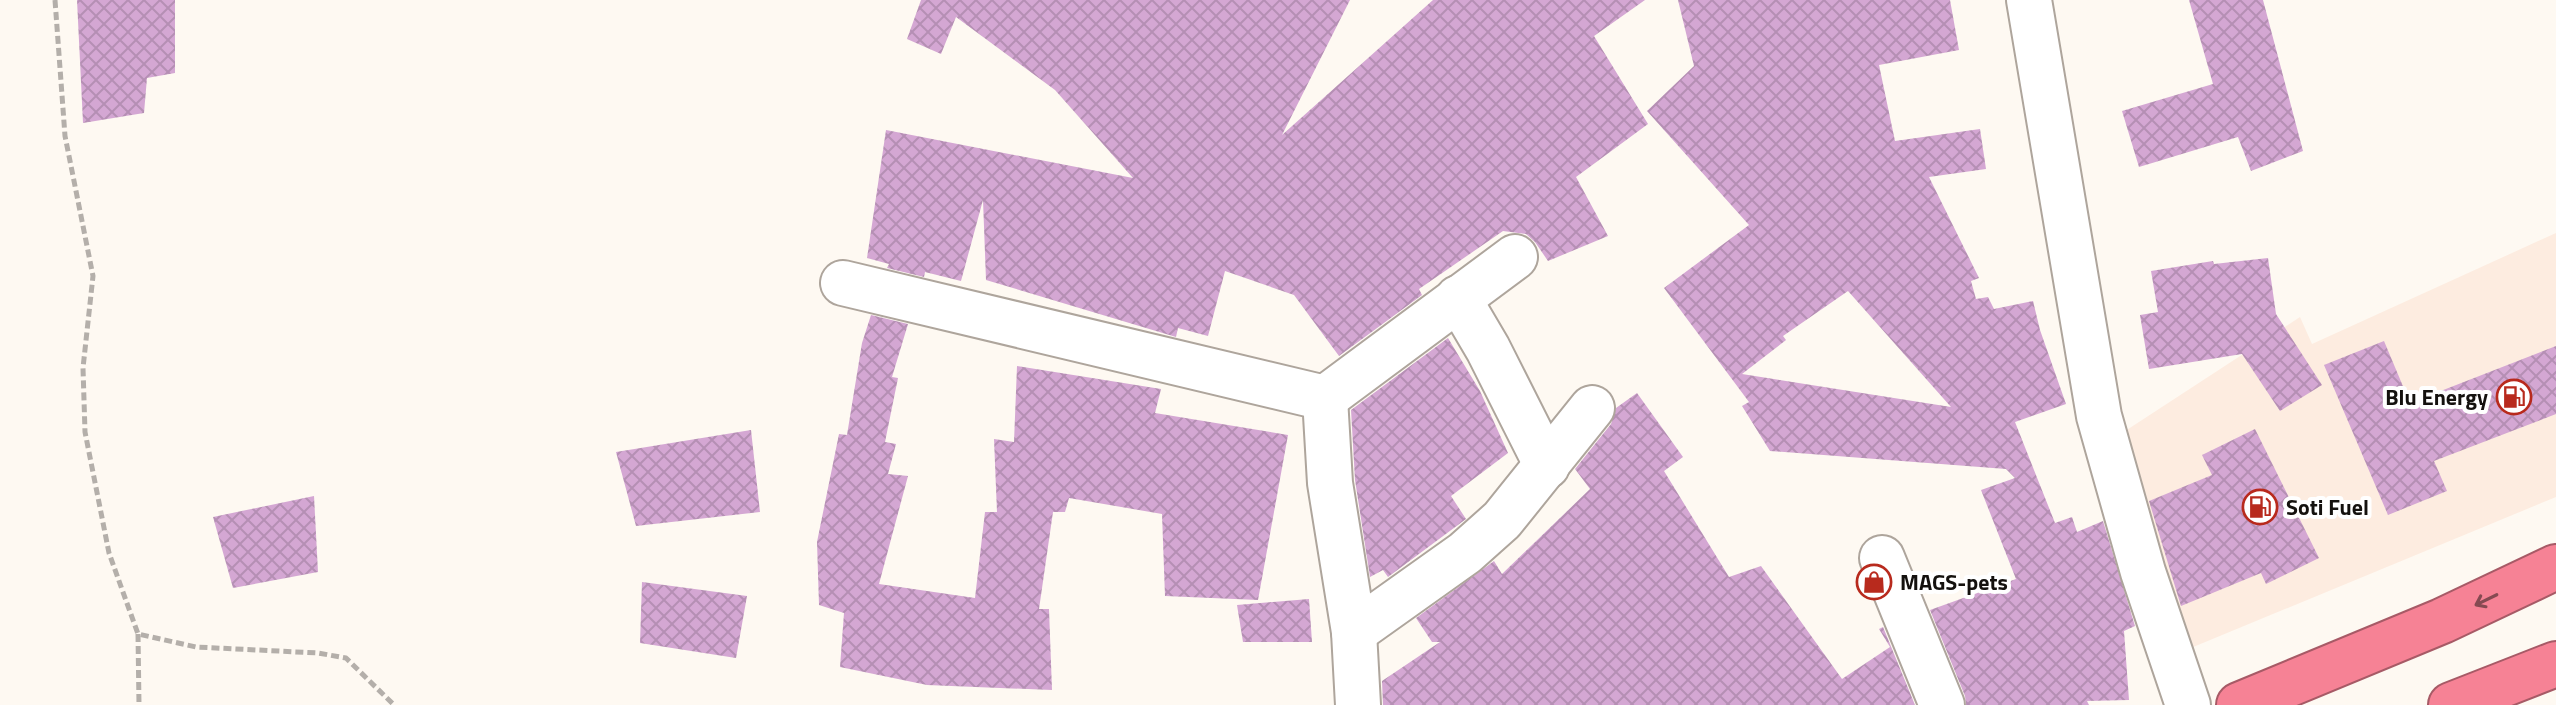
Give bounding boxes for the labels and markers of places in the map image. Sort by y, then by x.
fuel station icon: Blu Energy [2495,378,2533,416]
place label: Blu Energy [2385,380,2488,414]
fuel station icon: Soti Fuel [2241,488,2279,526]
place label: Soti Fuel [2286,490,2369,524]
shop icon: MAGS-pets [1855,563,1893,601]
place label: MAGS-pets [1900,565,2008,599]

